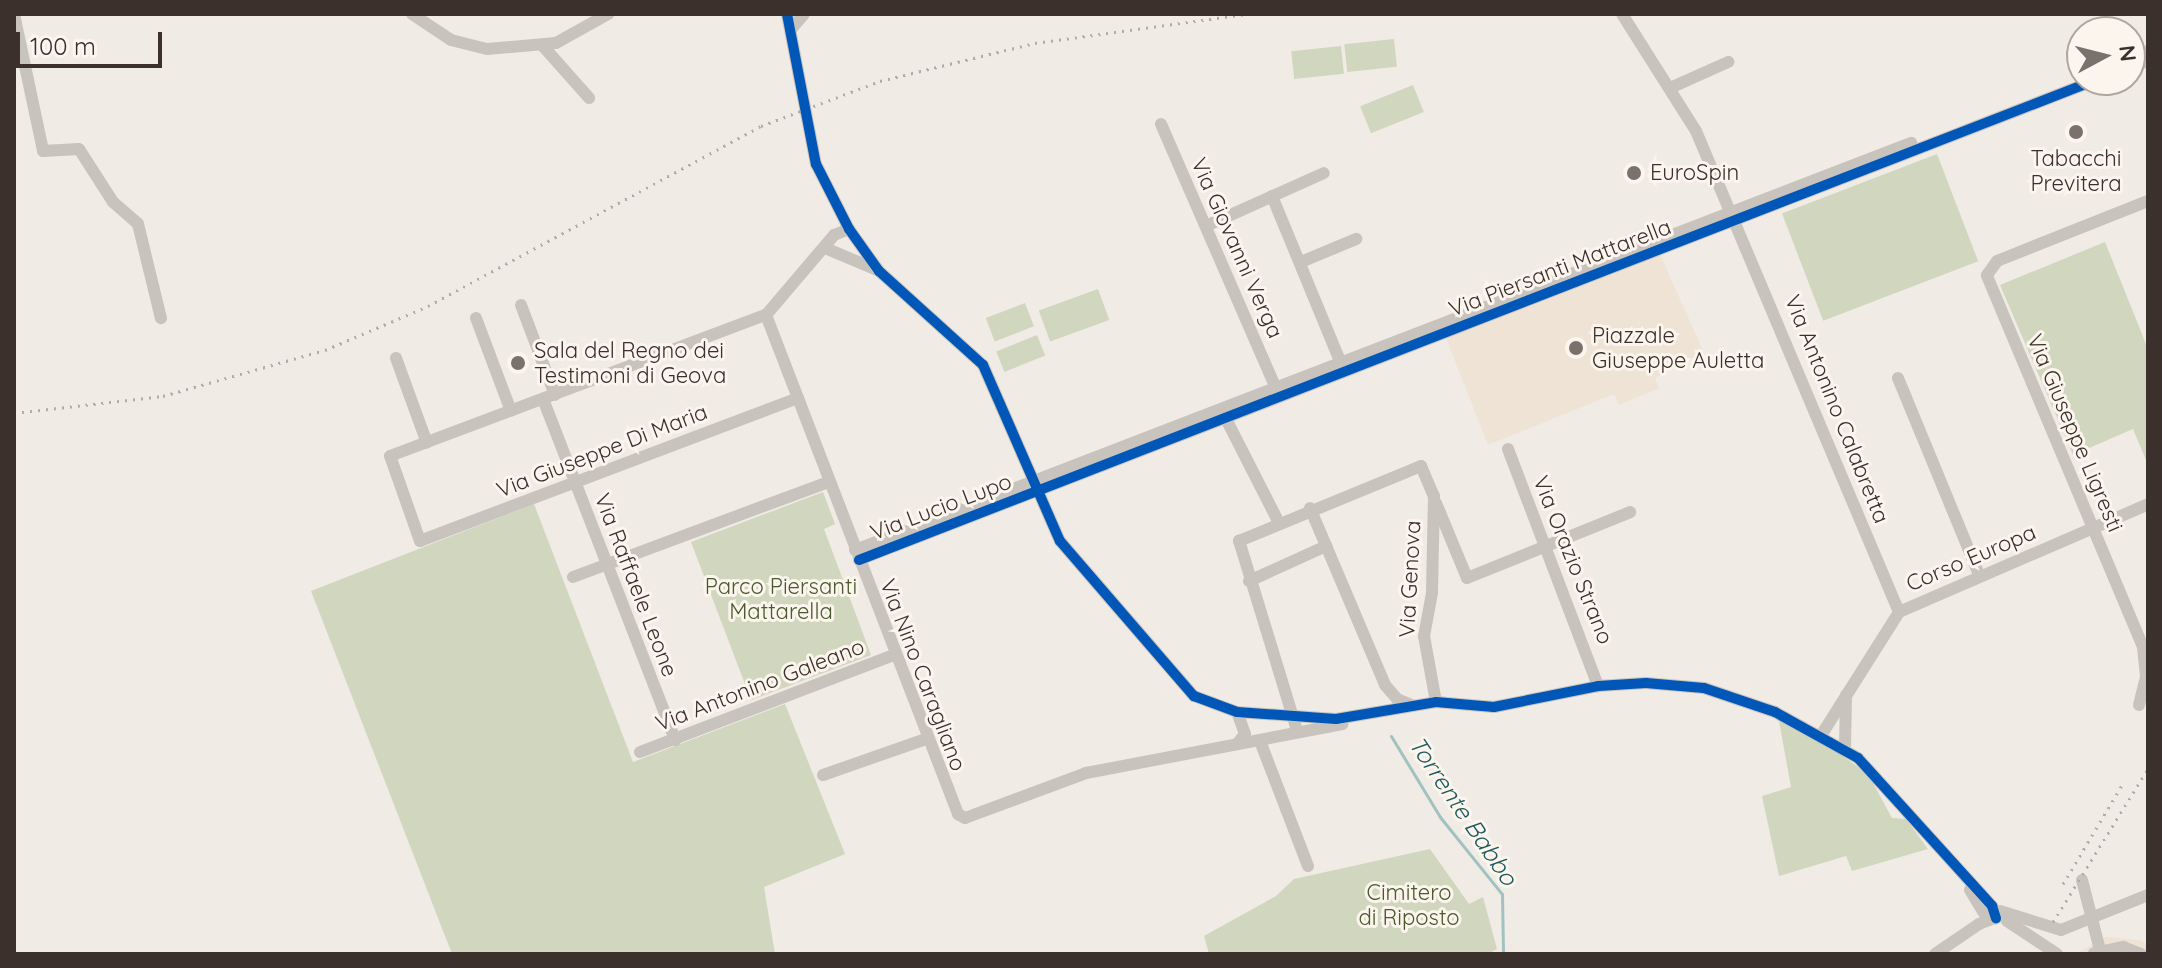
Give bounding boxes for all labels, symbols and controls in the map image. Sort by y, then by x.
scale bar [20,16,166,66]
north arrow [2066,16,2146,96]
text: 100 m [30,31,96,61]
text: N [2113,44,2143,63]
marker: Tabacchi Previtera [2067,123,2085,141]
place label: Tabacchi Previtera [2030,145,2122,196]
street label: Via Giovanni Verga [1185,154,1289,342]
place label: EuroSpin [1650,160,1739,186]
marker: EuroSpin [1625,164,1643,182]
street label: Via Piersanti Mattarella [1445,213,1675,323]
street label: Via Antonino Calabretta [1779,291,1895,527]
place label: Piazzale Giuseppe Auletta [1592,322,1764,374]
street label: Via Giuseppe Ligresti [2021,330,2129,536]
place label: Sala del Regno dei Testimoni di Geova [534,337,726,388]
marker: Piazzale Giuseppe Auletta [1567,339,1585,357]
marker: Sala del Regno dei Testimoni di Geova [509,354,527,372]
street label: Via Giuseppe Di Maria [493,399,711,503]
street label: Via Lucio Lupo [867,468,1015,546]
street label: Via Orazio Strano [1527,472,1619,648]
street label: Via Raffaele Leone [589,490,683,680]
street label: Corso Europa [1902,519,2040,597]
street label: Via Genova [1394,520,1426,638]
park label: Parco Piersanti Mattarella [705,573,857,624]
street label: Via Nino Caragliano [874,575,972,775]
street label: Via Antonino Galeano [652,633,868,737]
water label: Torrente Babbo [1403,731,1523,891]
park label: Cimitero di Riposto [1358,879,1460,930]

